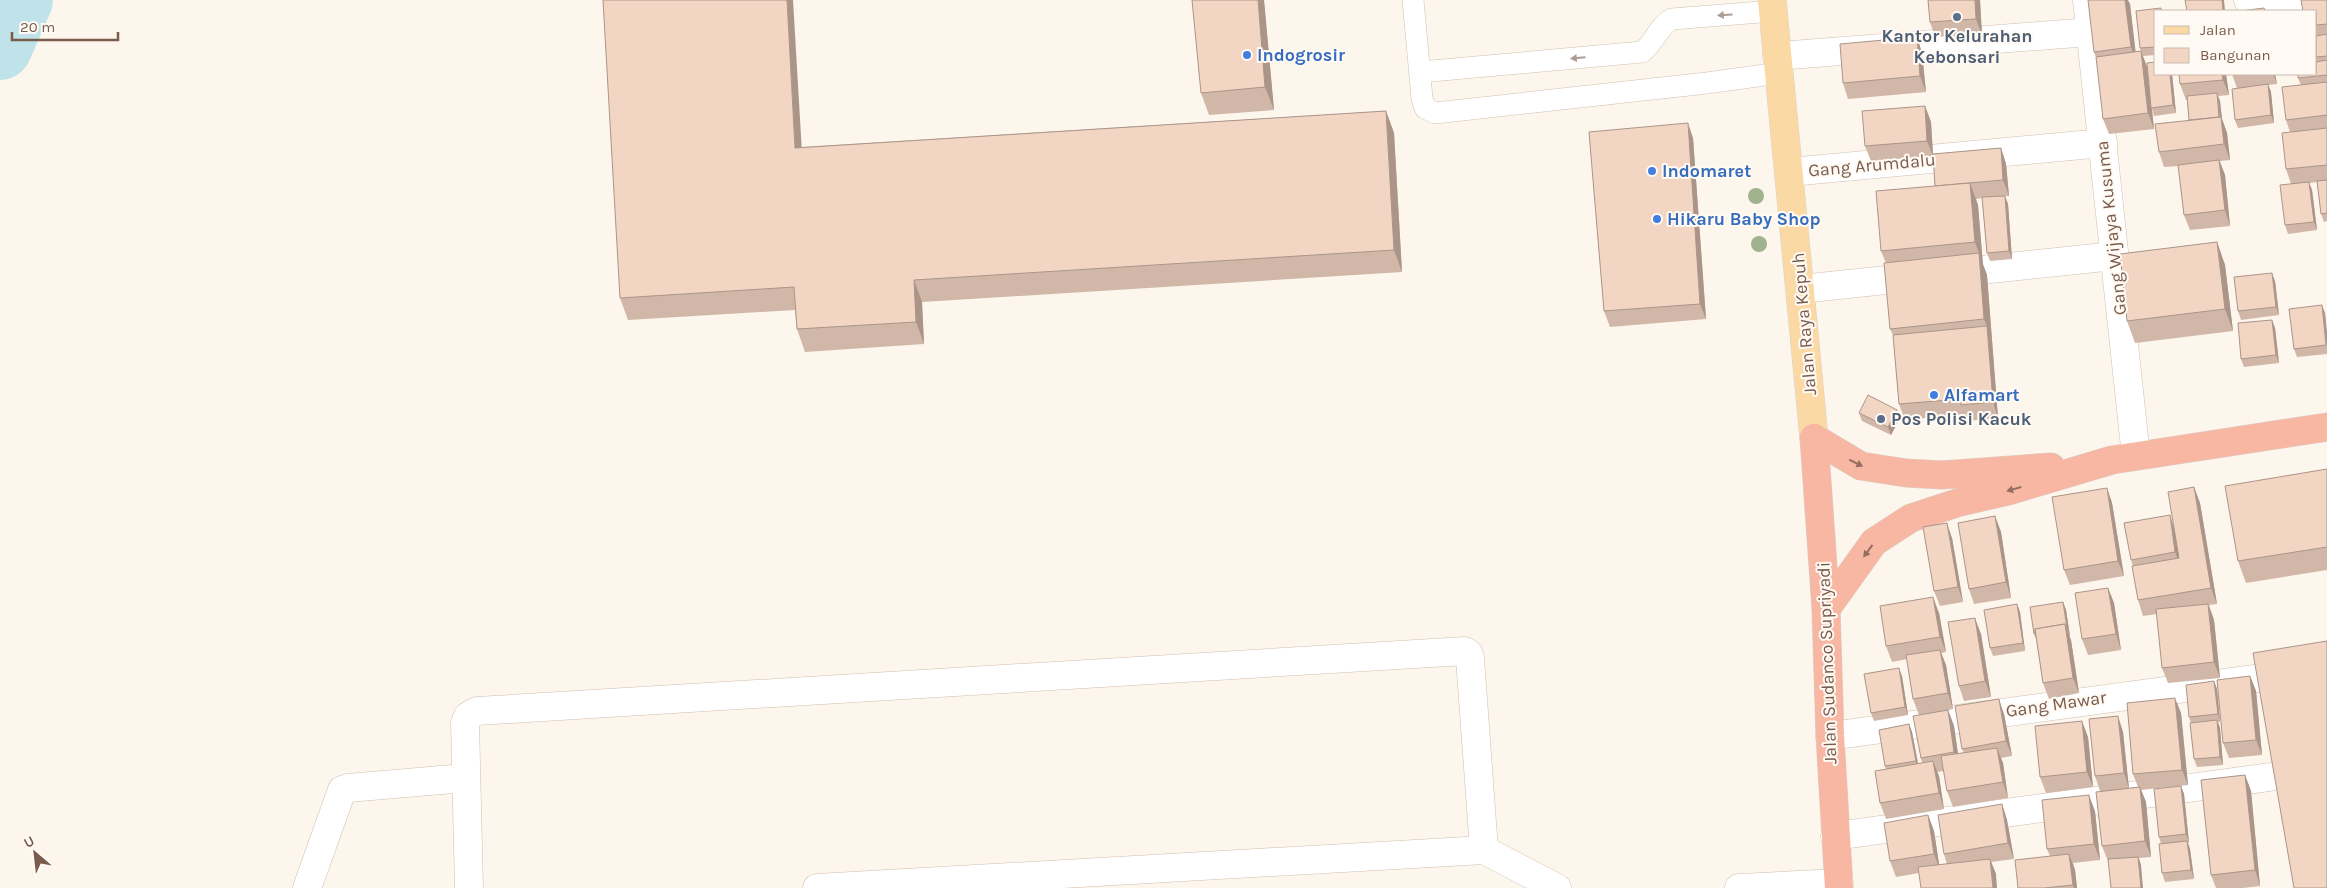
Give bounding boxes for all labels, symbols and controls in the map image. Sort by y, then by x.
scale bar [12,10,119,42]
legend [2154,10,2317,75]
one-way arrow [1716,11,1732,19]
marker: Kantor Kelurahan Kebonsari [1951,11,1963,23]
text: 20 m [20,18,55,36]
text: Jalan [2200,21,2236,39]
place label: Kantor Kelurahan Kebonsari [1881,25,2033,68]
place label: Indogrosir [1257,44,1345,66]
text: Bangunan [2200,46,2271,64]
marker: Indogrosir [1241,49,1253,61]
one-way arrow [1570,54,1586,62]
street label: Gang Wijaya Kusuma [2091,140,2131,316]
street label: Gang Arumdalu [1807,148,1937,182]
place label: Indomaret [1662,160,1751,182]
marker: Indomaret [1646,165,1658,177]
place label: Hikaru Baby Shop [1667,208,1820,230]
marker: Hikaru Baby Shop [1651,213,1663,225]
street label: Jalan Raya Kepuh [1787,252,1821,396]
place label: Alfamart [1944,384,2020,406]
marker: Alfamart [1928,389,1940,401]
place label: Pos Polisi Kacuk [1891,408,2032,430]
marker: Pos Polisi Kacuk [1875,413,1887,425]
one-way arrow [1849,459,1863,467]
one-way arrow [2007,485,2022,493]
one-way arrow [1863,545,1873,558]
street label: Jalan Sudanco Supriyadi [1812,561,1842,765]
street label: Gang Mawar [2004,686,2108,722]
north arrow [10,828,60,878]
text: U [21,832,37,852]

